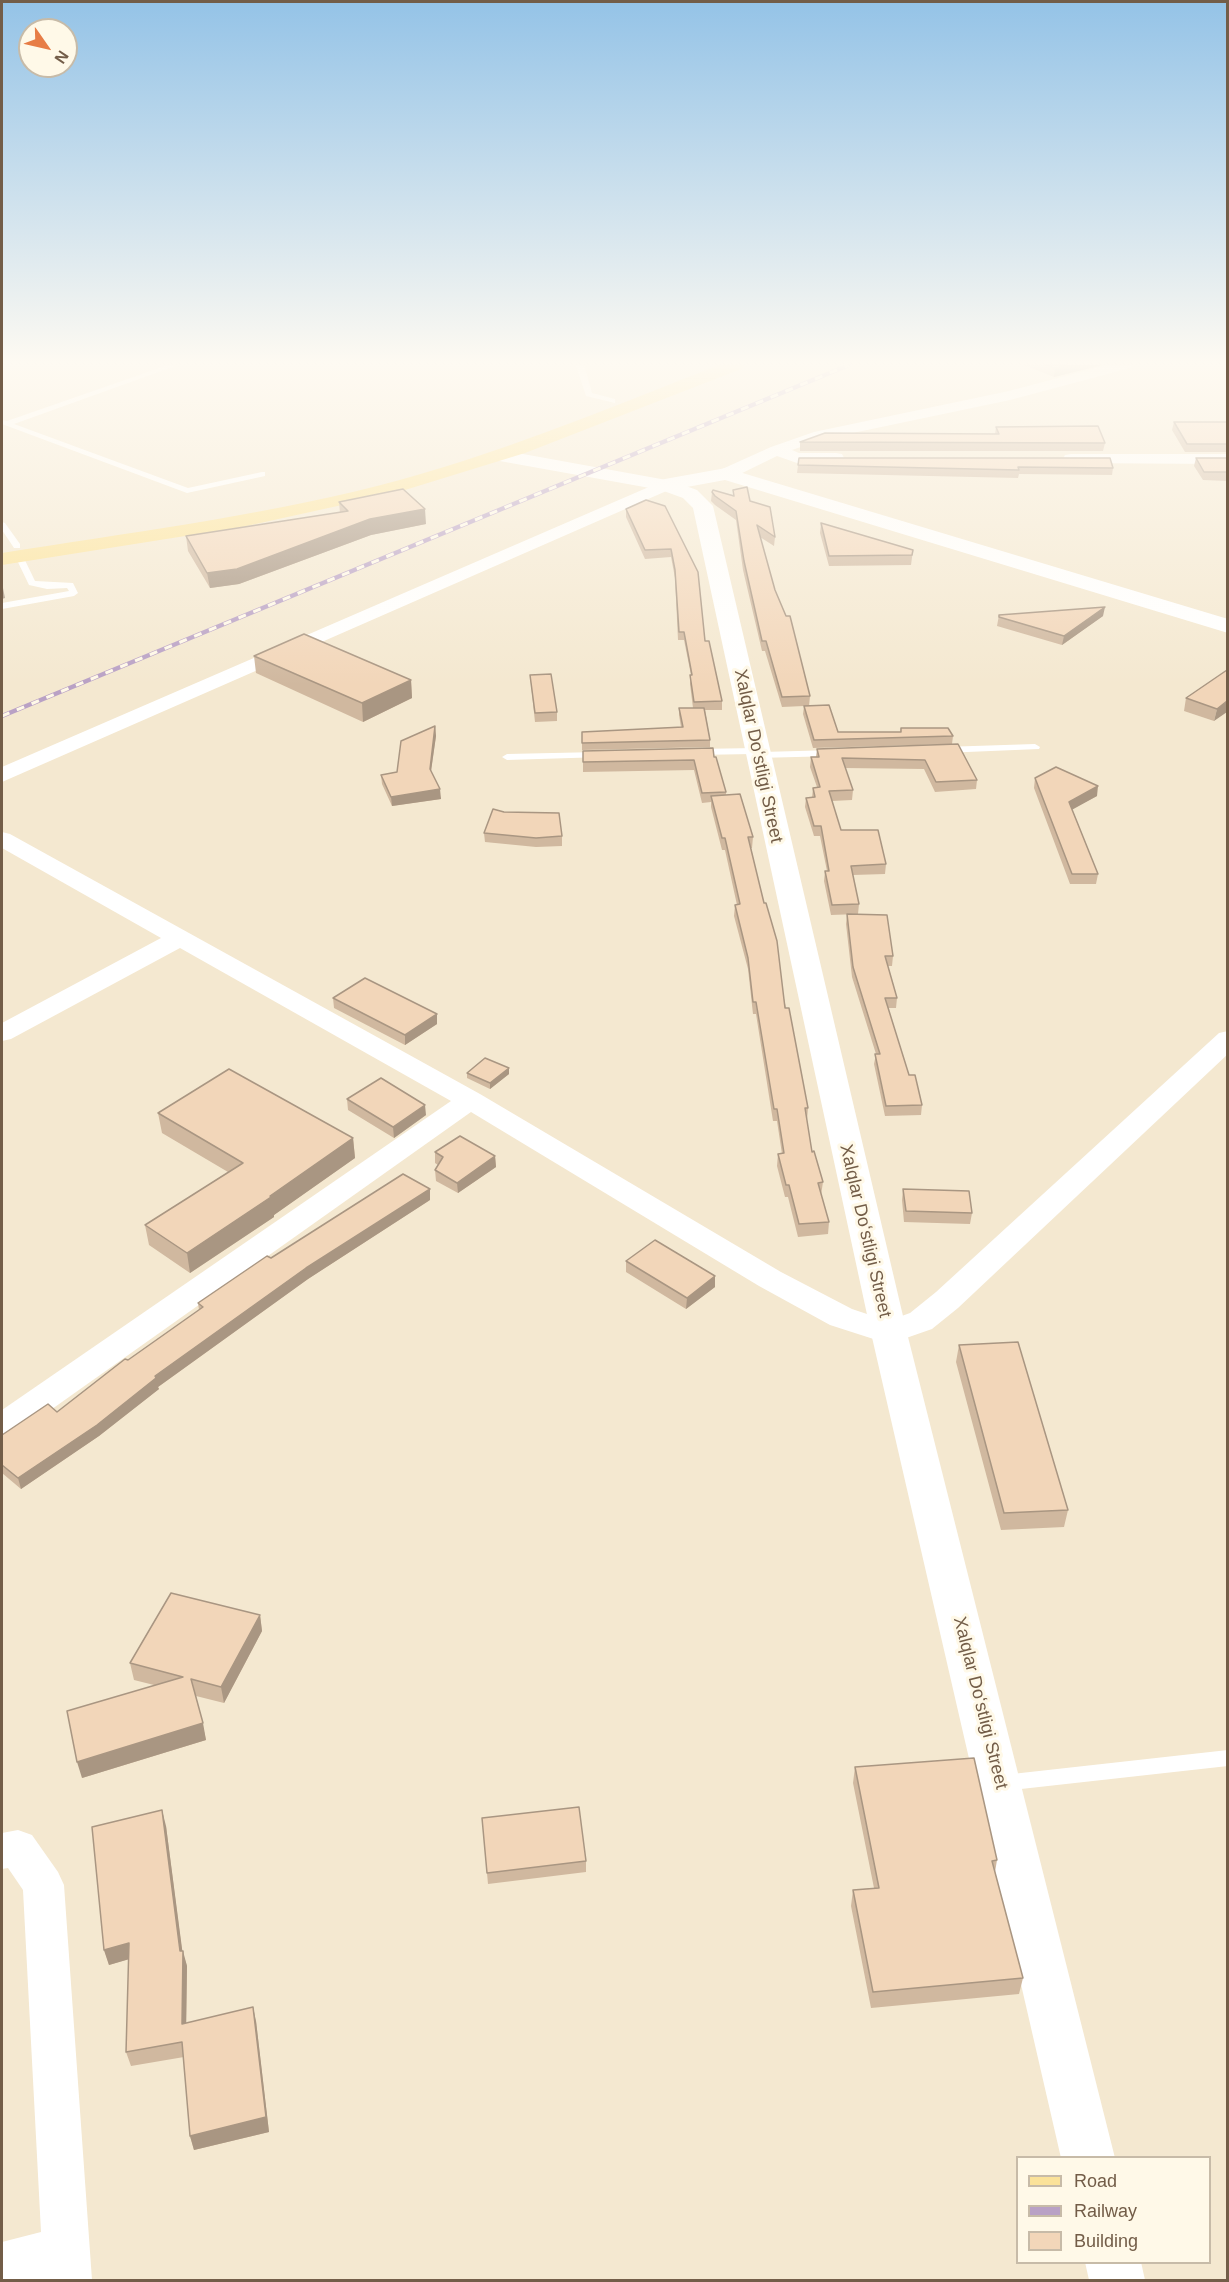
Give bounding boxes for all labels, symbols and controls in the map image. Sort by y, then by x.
north arrow [18,18,78,78]
text: N [51,48,72,67]
street label: Xalqlar Doʻstligi Street [729,667,787,845]
street label: Xalqlar Doʻstligi Street [835,1142,895,1320]
street label: Xalqlar Doʻstligi Street [948,1614,1012,1792]
legend [1016,2156,1211,2264]
text: Road [1074,2171,1117,2191]
text: Railway [1074,2201,1137,2221]
text: Building [1074,2231,1138,2251]

